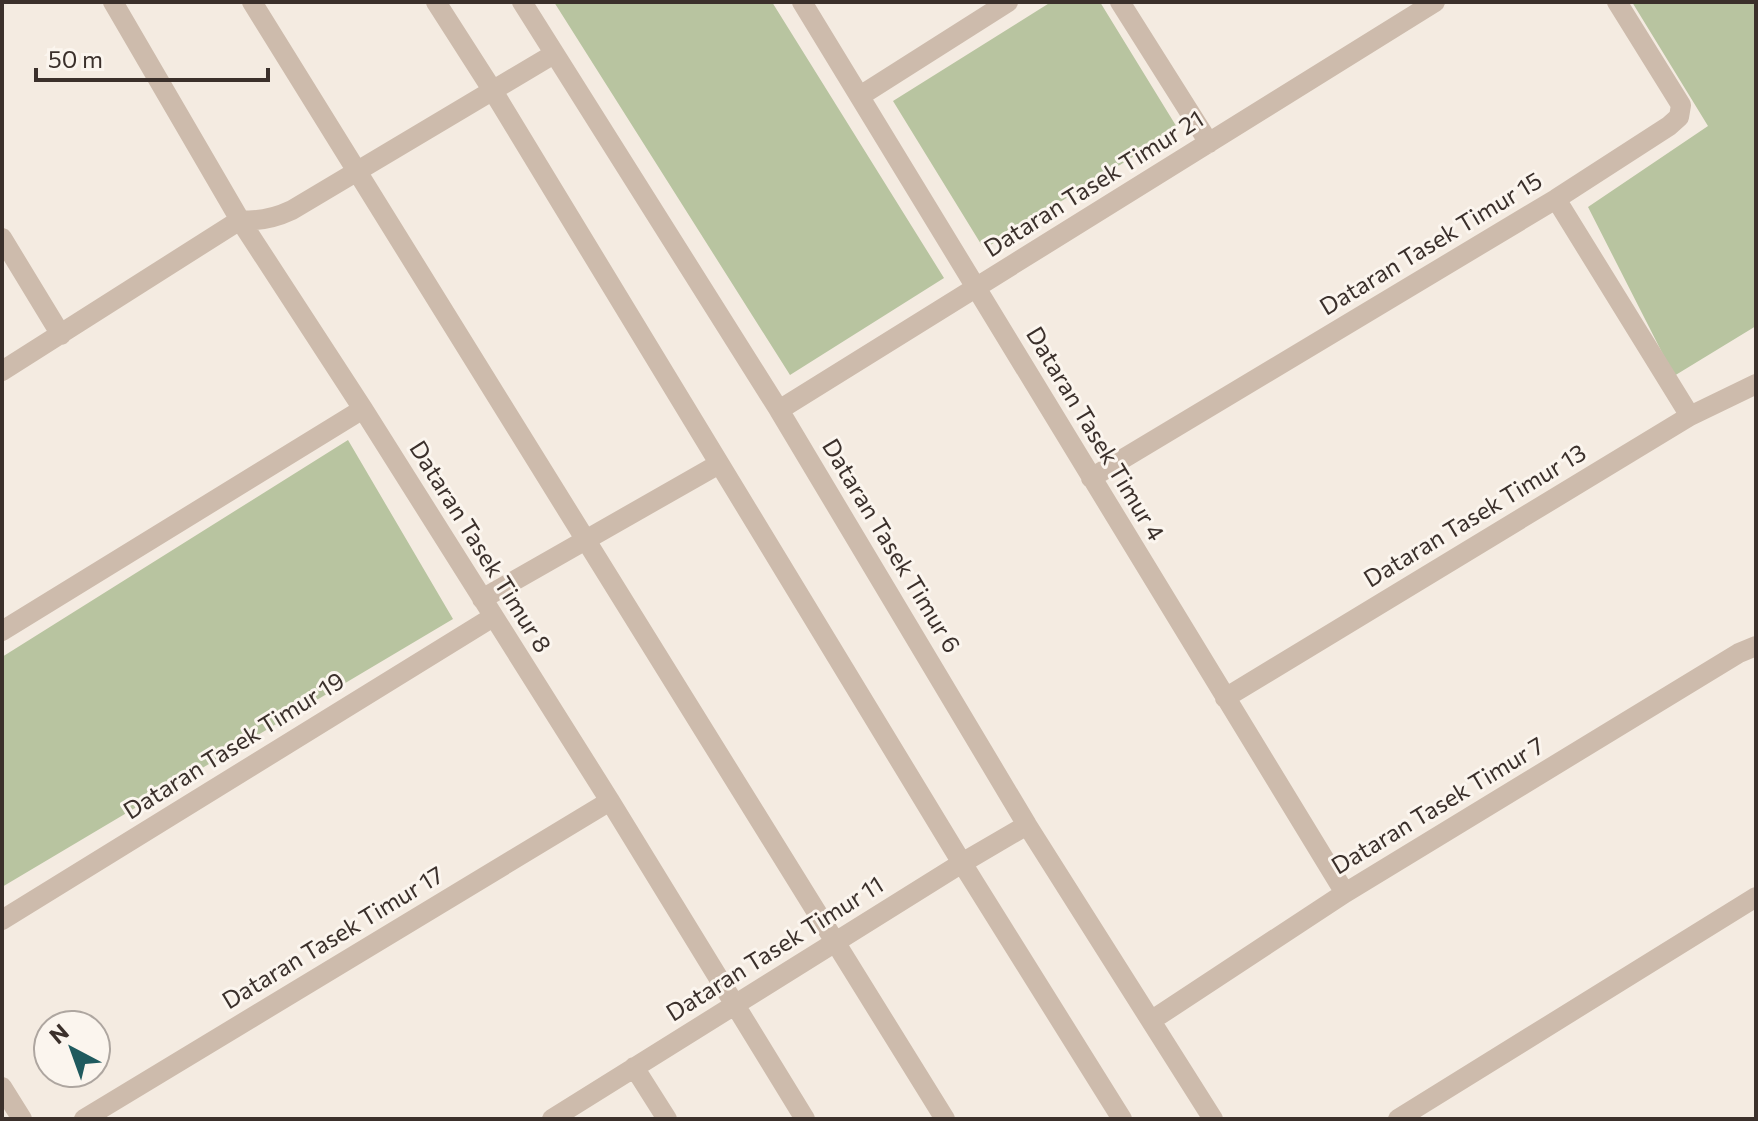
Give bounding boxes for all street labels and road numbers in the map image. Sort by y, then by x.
street label: Dataran Tasek Timur 21 [978,103,1208,262]
street label: Dataran Tasek Timur 15 [1314,165,1547,321]
street label: Dataran Tasek Timur 4 [1021,321,1172,545]
street label: Dataran Tasek Timur 6 [817,433,968,658]
street label: Dataran Tasek Timur 8 [404,435,558,658]
street label: Dataran Tasek Timur 13 [1358,437,1591,593]
street label: Dataran Tasek Timur 19 [117,665,349,825]
street label: Dataran Tasek Timur 7 [1326,730,1549,880]
street label: Dataran Tasek Timur 17 [216,859,448,1014]
street label: Dataran Tasek Timur 11 [660,869,888,1026]

